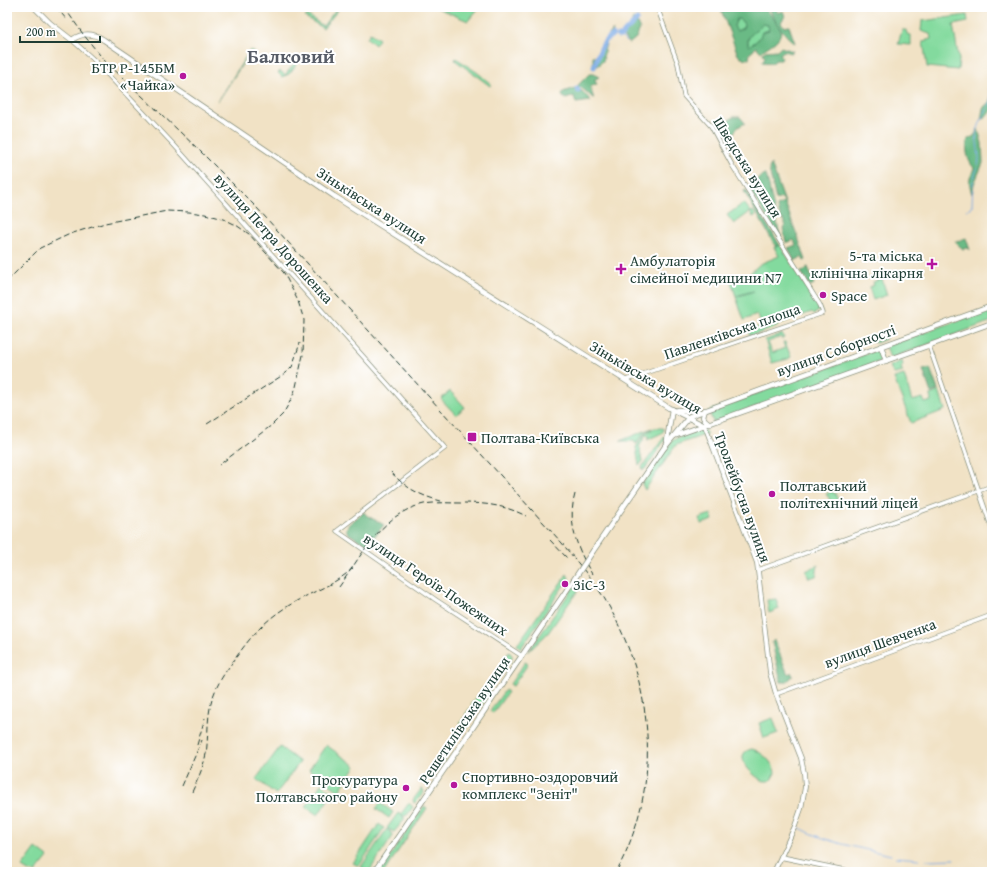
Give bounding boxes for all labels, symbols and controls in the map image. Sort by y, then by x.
scale bar [20,18,100,44]
text: 200 m [26,23,56,40]
district label: Балковий [247,42,335,70]
place label: БТР Р-145БМ «Чайка» [92,57,175,95]
marker: БТР Р-145БМ «Чайка» [178,71,188,81]
street label: Шведська вулиця [709,113,788,222]
street label: Зіньківська вулиця [313,161,431,249]
street label: вулиця Петра Дорошенка [210,168,339,309]
place label: 5-та міська клінічна лікарня [811,245,924,283]
place label: Амбулаторія сімейної медицини N7 [630,250,782,288]
marker: 5-та міська клінічна лікарня [926,258,938,270]
marker: Амбулаторія сімейної медицини N7 [615,263,627,275]
place label: Space [831,285,867,306]
marker: Space [818,290,828,300]
street label: Павленківська площа [661,298,804,364]
street label: вулиця Соборності [774,319,898,381]
street label: Зіньківська вулиця [586,335,706,419]
place label: Полтава-Київська [481,427,600,448]
street label: Тролейбусна вулиця [710,429,777,566]
marker: Полтава-Київська [466,431,478,443]
place label: Полтавський політехнічний ліцей [780,475,918,513]
marker: Полтавський політехнічний ліцей [767,489,777,499]
street label: вулиця Героїв-Пожежних [360,528,513,641]
place label: ЗіС-3 [573,574,606,595]
marker: ЗіС-3 [560,579,570,589]
street label: вулиця Шевченка [821,613,939,673]
street label: Решетилівська вулиця [413,652,515,788]
place label: Спортивно-оздоровчий комплекс "Зеніт" [462,766,618,804]
place label: Прокуратура Полтавського району [256,769,399,807]
marker: Спортивно-оздоровчий комплекс "Зеніт" [449,780,459,790]
marker: Прокуратура Полтавського району [401,783,411,793]

